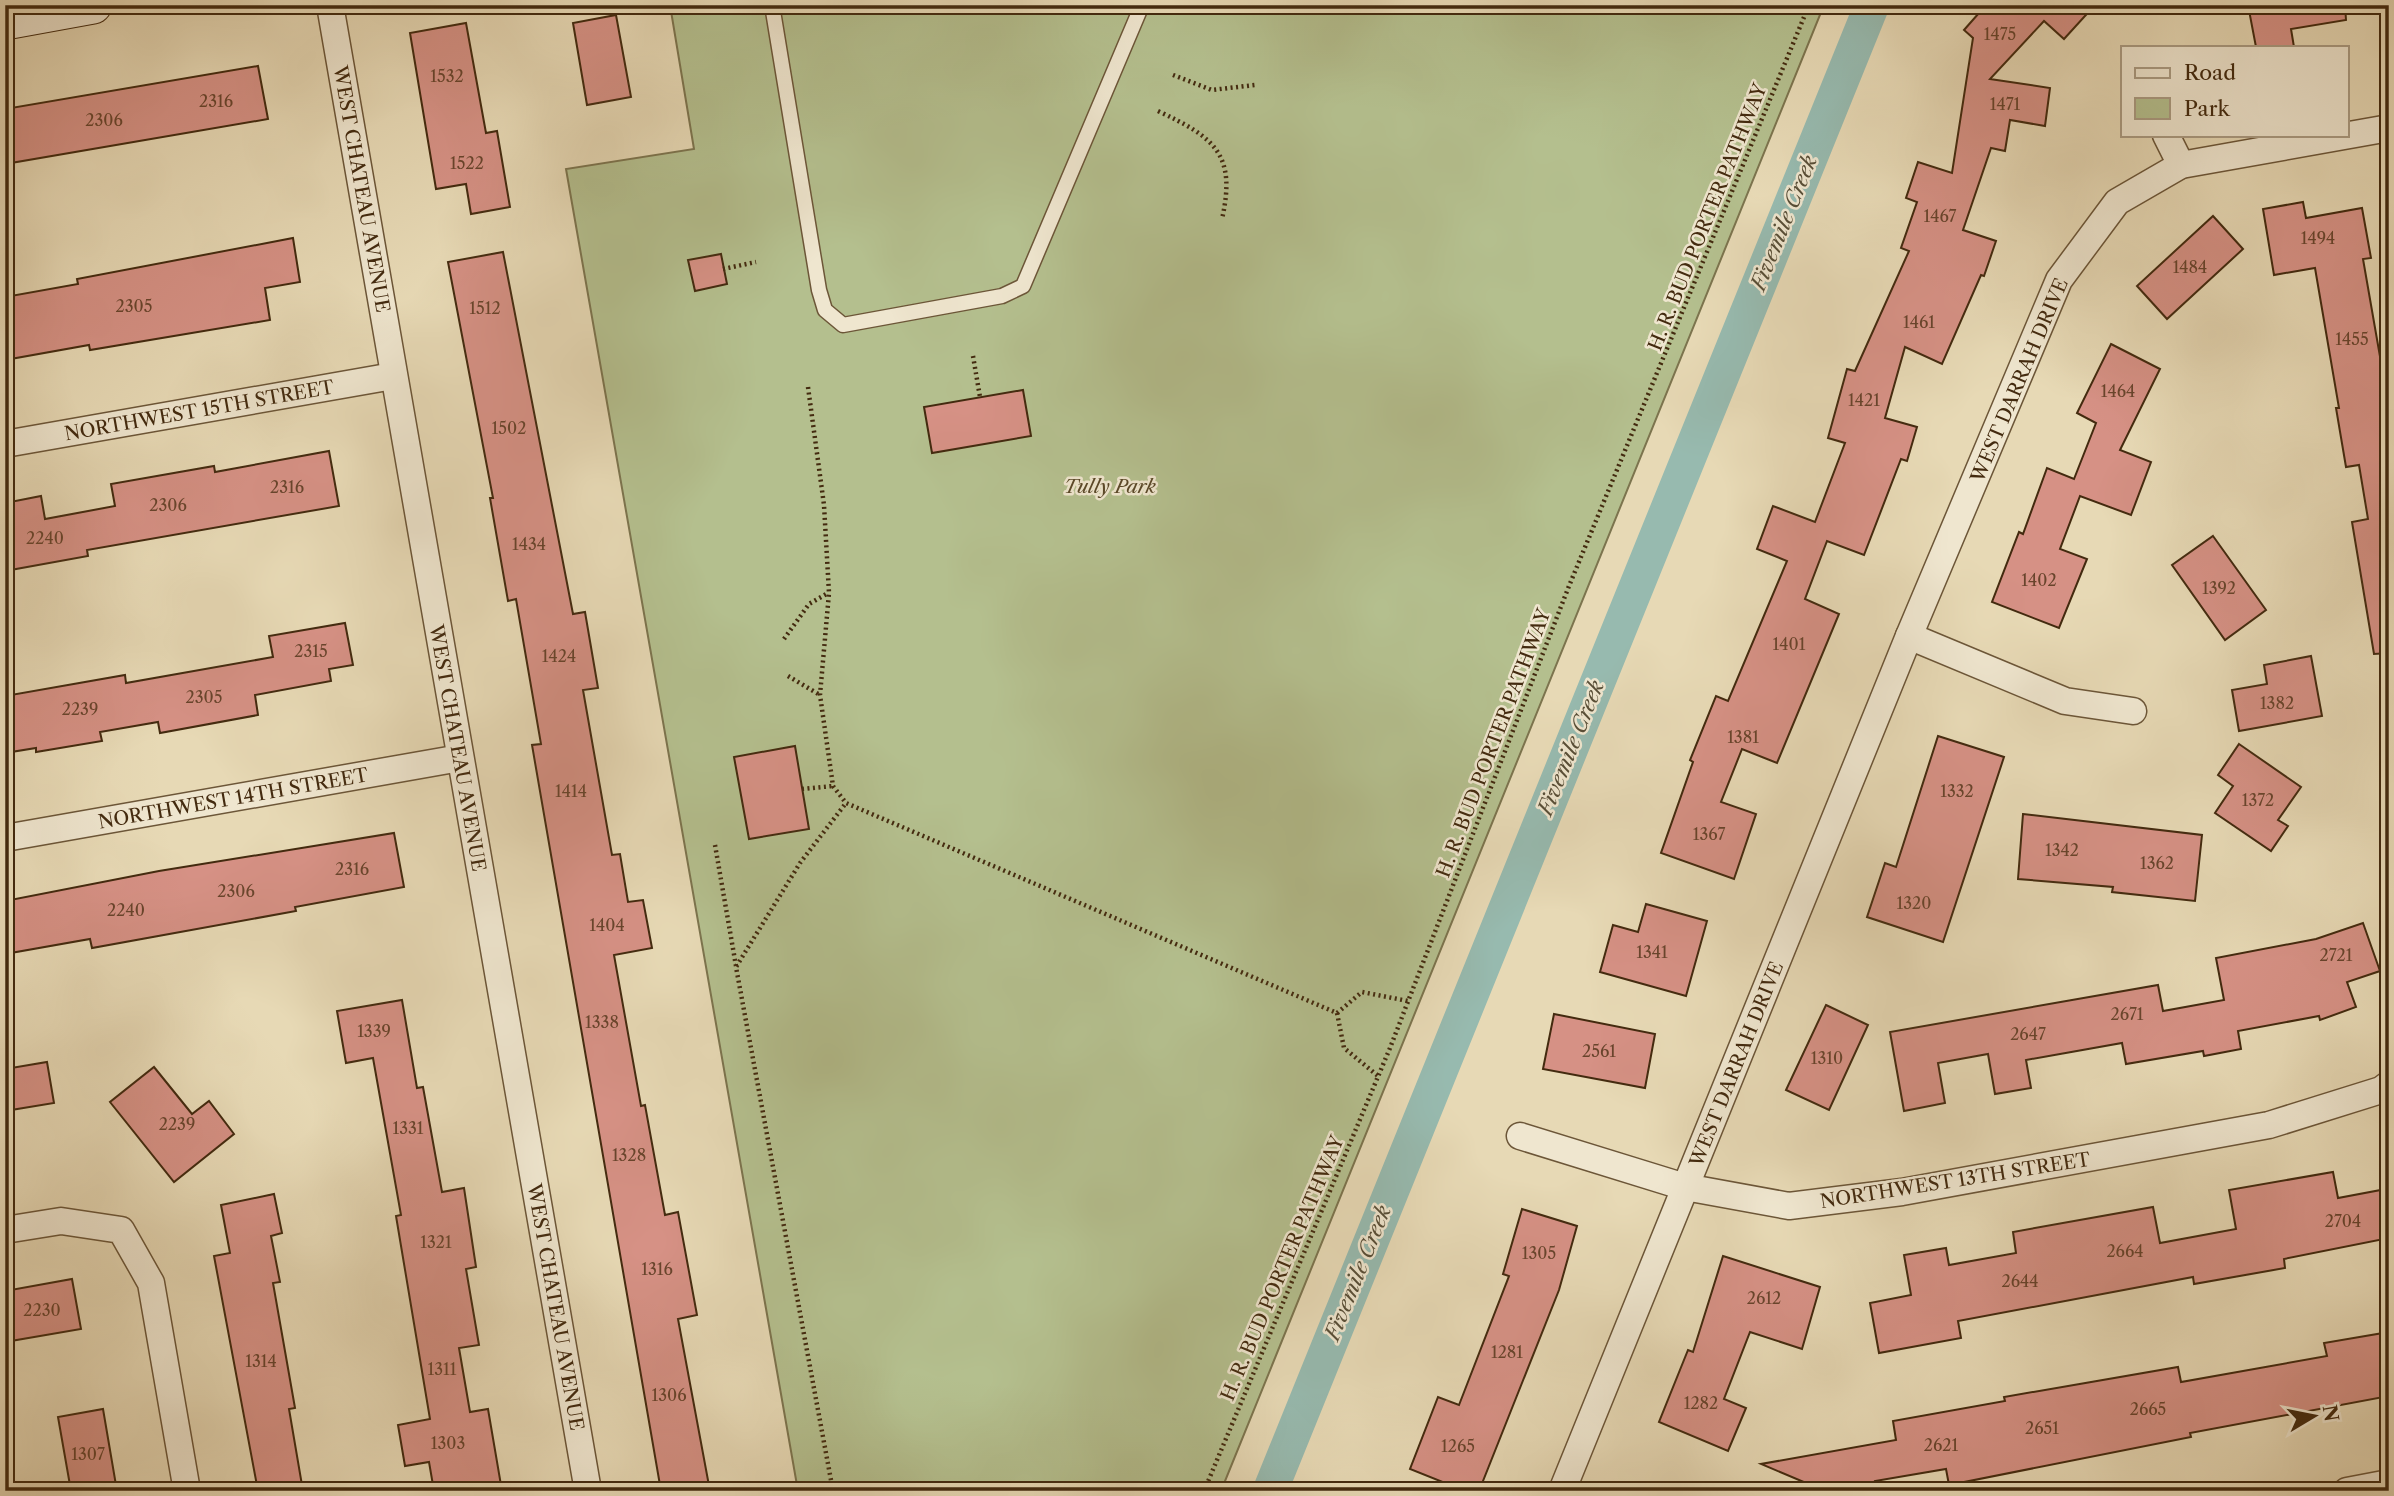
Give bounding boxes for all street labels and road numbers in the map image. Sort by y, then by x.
street label: WEST CHATEAU AVENUE [328,63,395,314]
street label: H. R. BUD PORTER PATHWAY [1643,80,1772,354]
street label: WEST DARRAH DRIVE [1966,275,2073,487]
street label: NORTHWEST 15TH STREET [63,375,336,446]
street label: H. R. BUD PORTER PATHWAY [1432,605,1556,881]
street label: WEST CHATEAU AVENUE [424,622,491,873]
street label: NORTHWEST 14TH STREET [96,763,371,834]
street label: WEST DARRAH DRIVE [1684,958,1788,1171]
street label: H. R. BUD PORTER PATHWAY [1216,1132,1349,1404]
street label: NORTHWEST 13TH STREET [1818,1148,2093,1213]
street label: WEST CHATEAU AVENUE [522,1181,589,1432]

